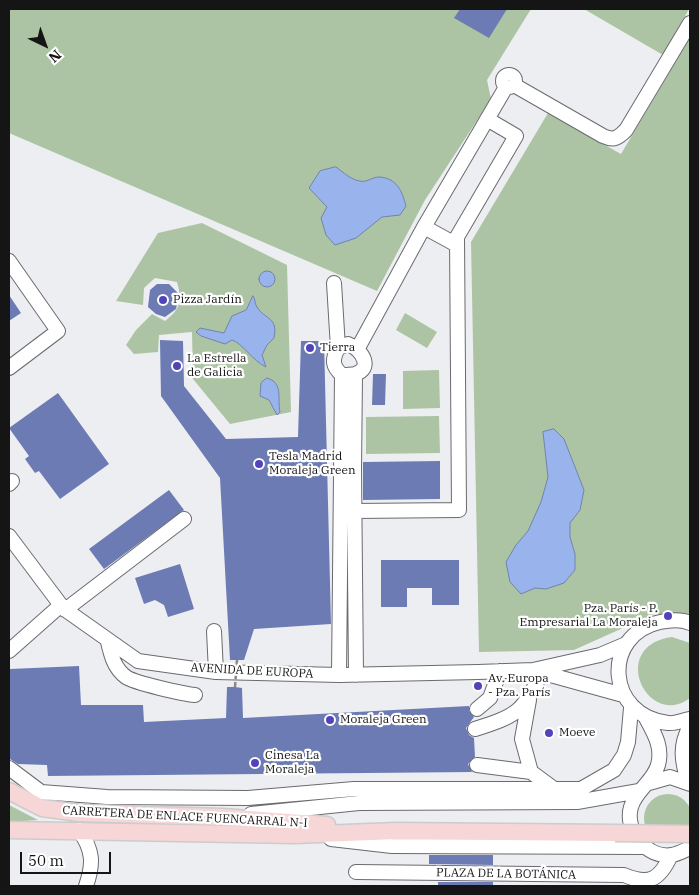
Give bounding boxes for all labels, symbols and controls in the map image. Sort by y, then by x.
north arrow [20,20,70,70]
text: N [45,46,65,67]
place label: Pizza Jardín [173,293,242,307]
marker: Pizza Jardín [157,294,169,306]
place label: Tierra [320,341,355,355]
marker: Tierra [304,342,316,354]
place label: La Estrella de Galicia [187,352,247,380]
marker: La Estrella de Galicia [171,360,183,372]
place label: Tesla Madrid Moraleja Green [269,450,356,478]
marker: Tesla Madrid Moraleja Green [253,458,265,470]
place label: Pza. París - P. Empresarial La Moraleja [520,602,658,630]
marker: Pza. París - P. Empresarial La Moraleja [662,610,674,622]
street label: AVENIDA DE EUROPA [190,661,314,681]
place label: Av. Europa - Pza. París [488,672,550,700]
marker: Av. Europa - Pza. París [472,680,484,692]
place label: Moraleja Green [340,713,427,727]
marker: Moraleja Green [324,714,336,726]
place label: Moeve [559,726,596,740]
marker: Moeve [543,727,555,739]
place label: Cinesa La Moraleja [265,749,320,777]
marker: Cinesa La Moraleja [249,757,261,769]
street label: CARRETERA DE ENLACE FUENCARRAL N-I [62,803,308,831]
scale bar [22,842,114,874]
text: 50 m [28,851,64,870]
street label: PLAZA DE LA BOTÁNICA [436,866,576,882]

